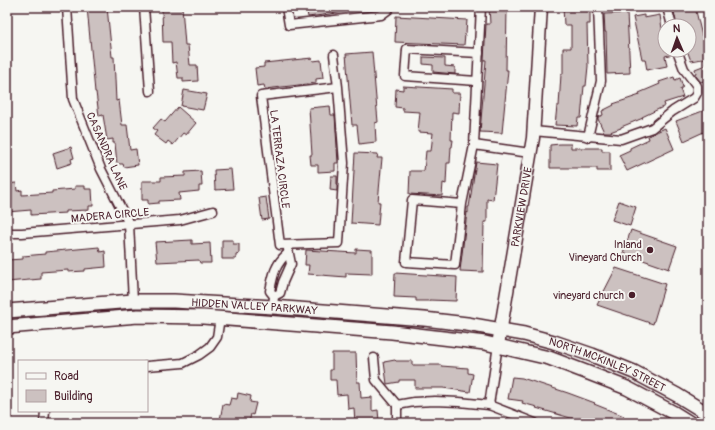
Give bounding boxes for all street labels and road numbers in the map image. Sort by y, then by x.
street label: LA TERRAZA CIRCLE [267,109,292,209]
street label: CASANDRA LANE [83,110,130,193]
street label: PARKVIEW DRIVE [509,166,535,248]
street label: MADERA CIRCLE [70,206,150,225]
street label: HIDDEN VALLEY PARKWAY [191,296,319,318]
street label: NORTH MCKINLEY STREET [547,335,668,395]

